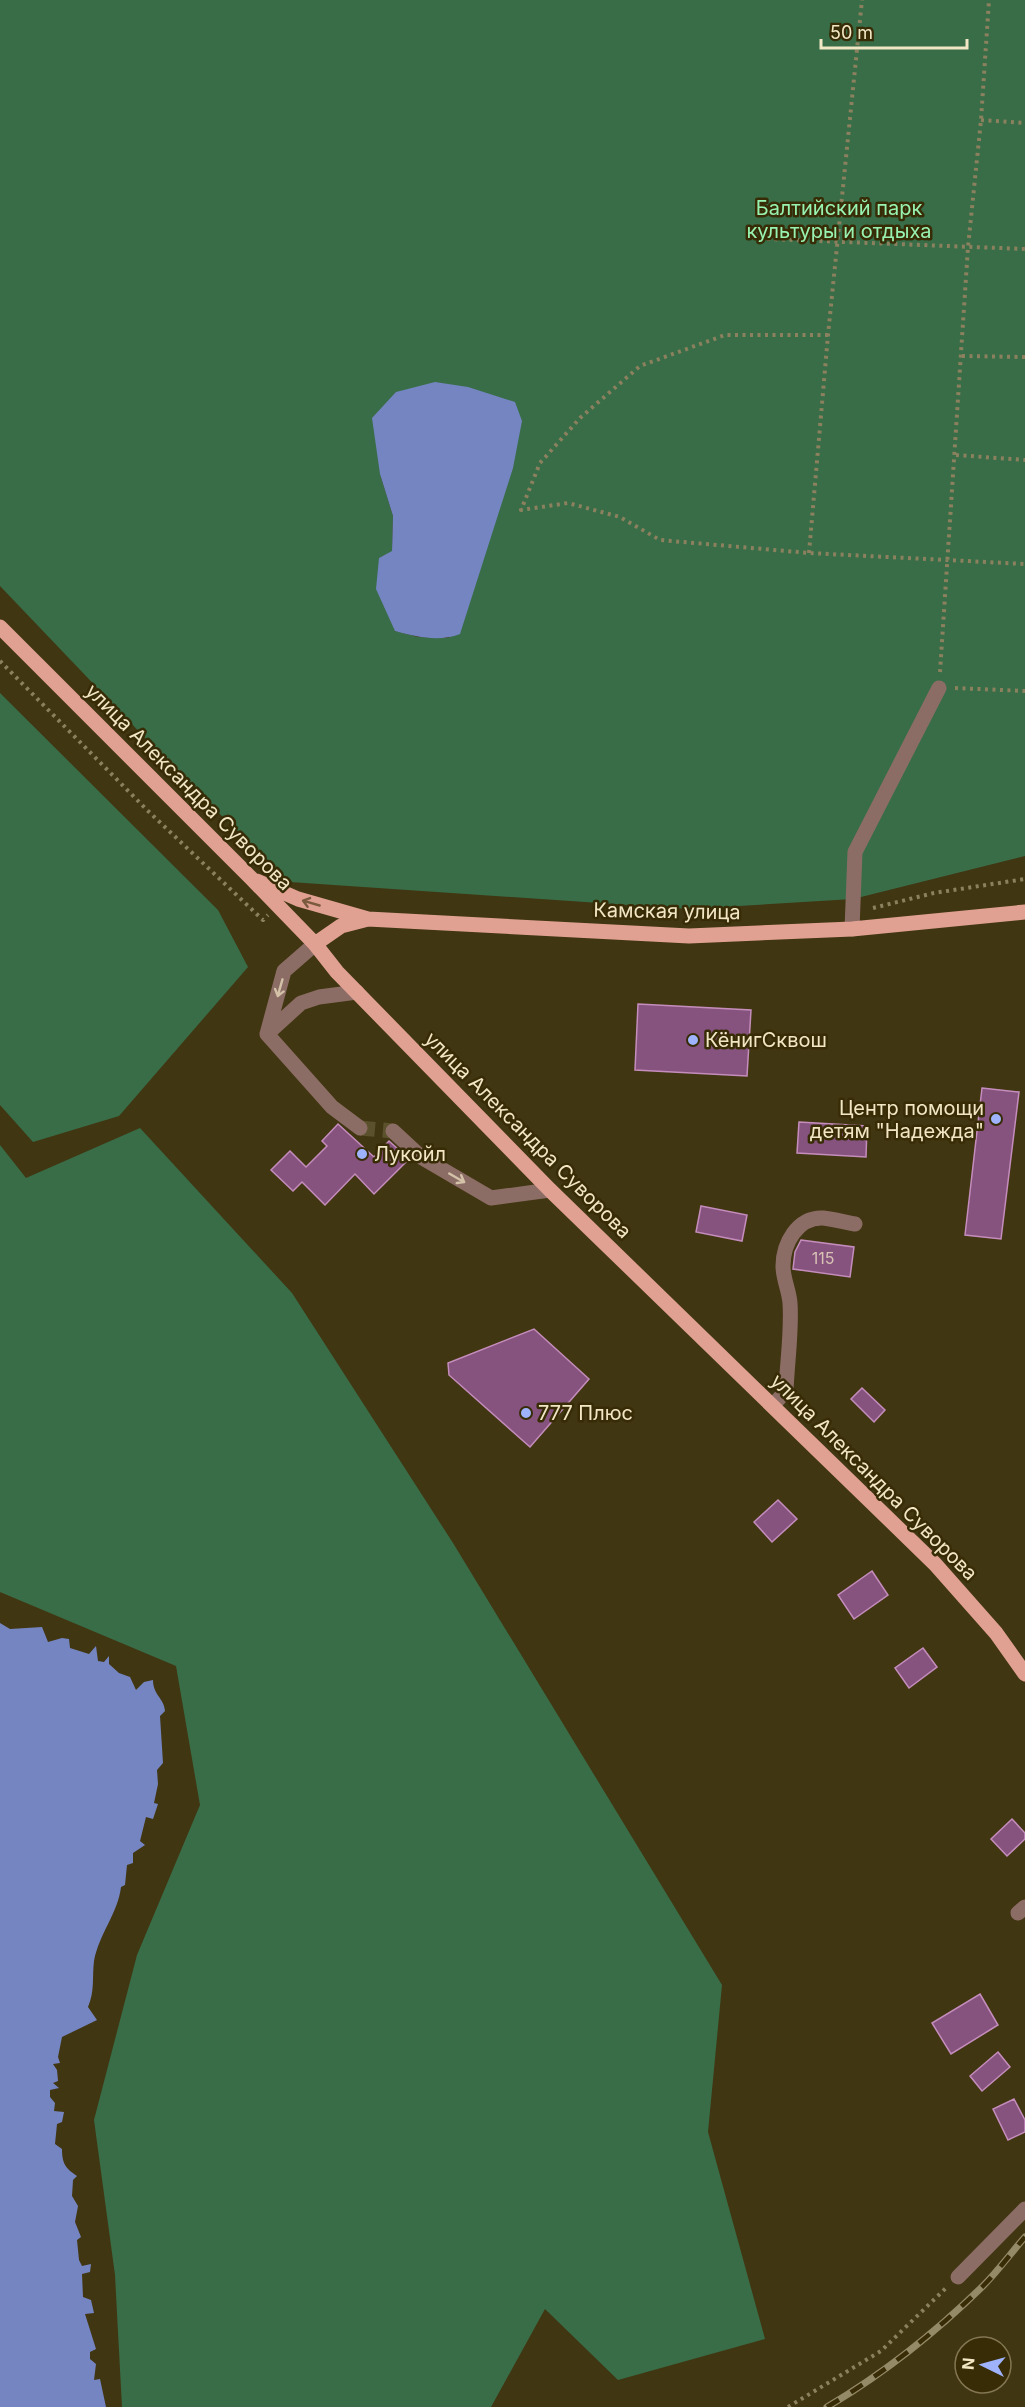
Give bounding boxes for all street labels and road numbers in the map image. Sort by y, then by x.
street label: улица Александра Суворова [81,679,297,895]
street label: Камская улица [593,898,741,924]
street label: улица Александра Суворова [420,1027,636,1243]
street label: улица Александра Суворова [766,1369,982,1585]

